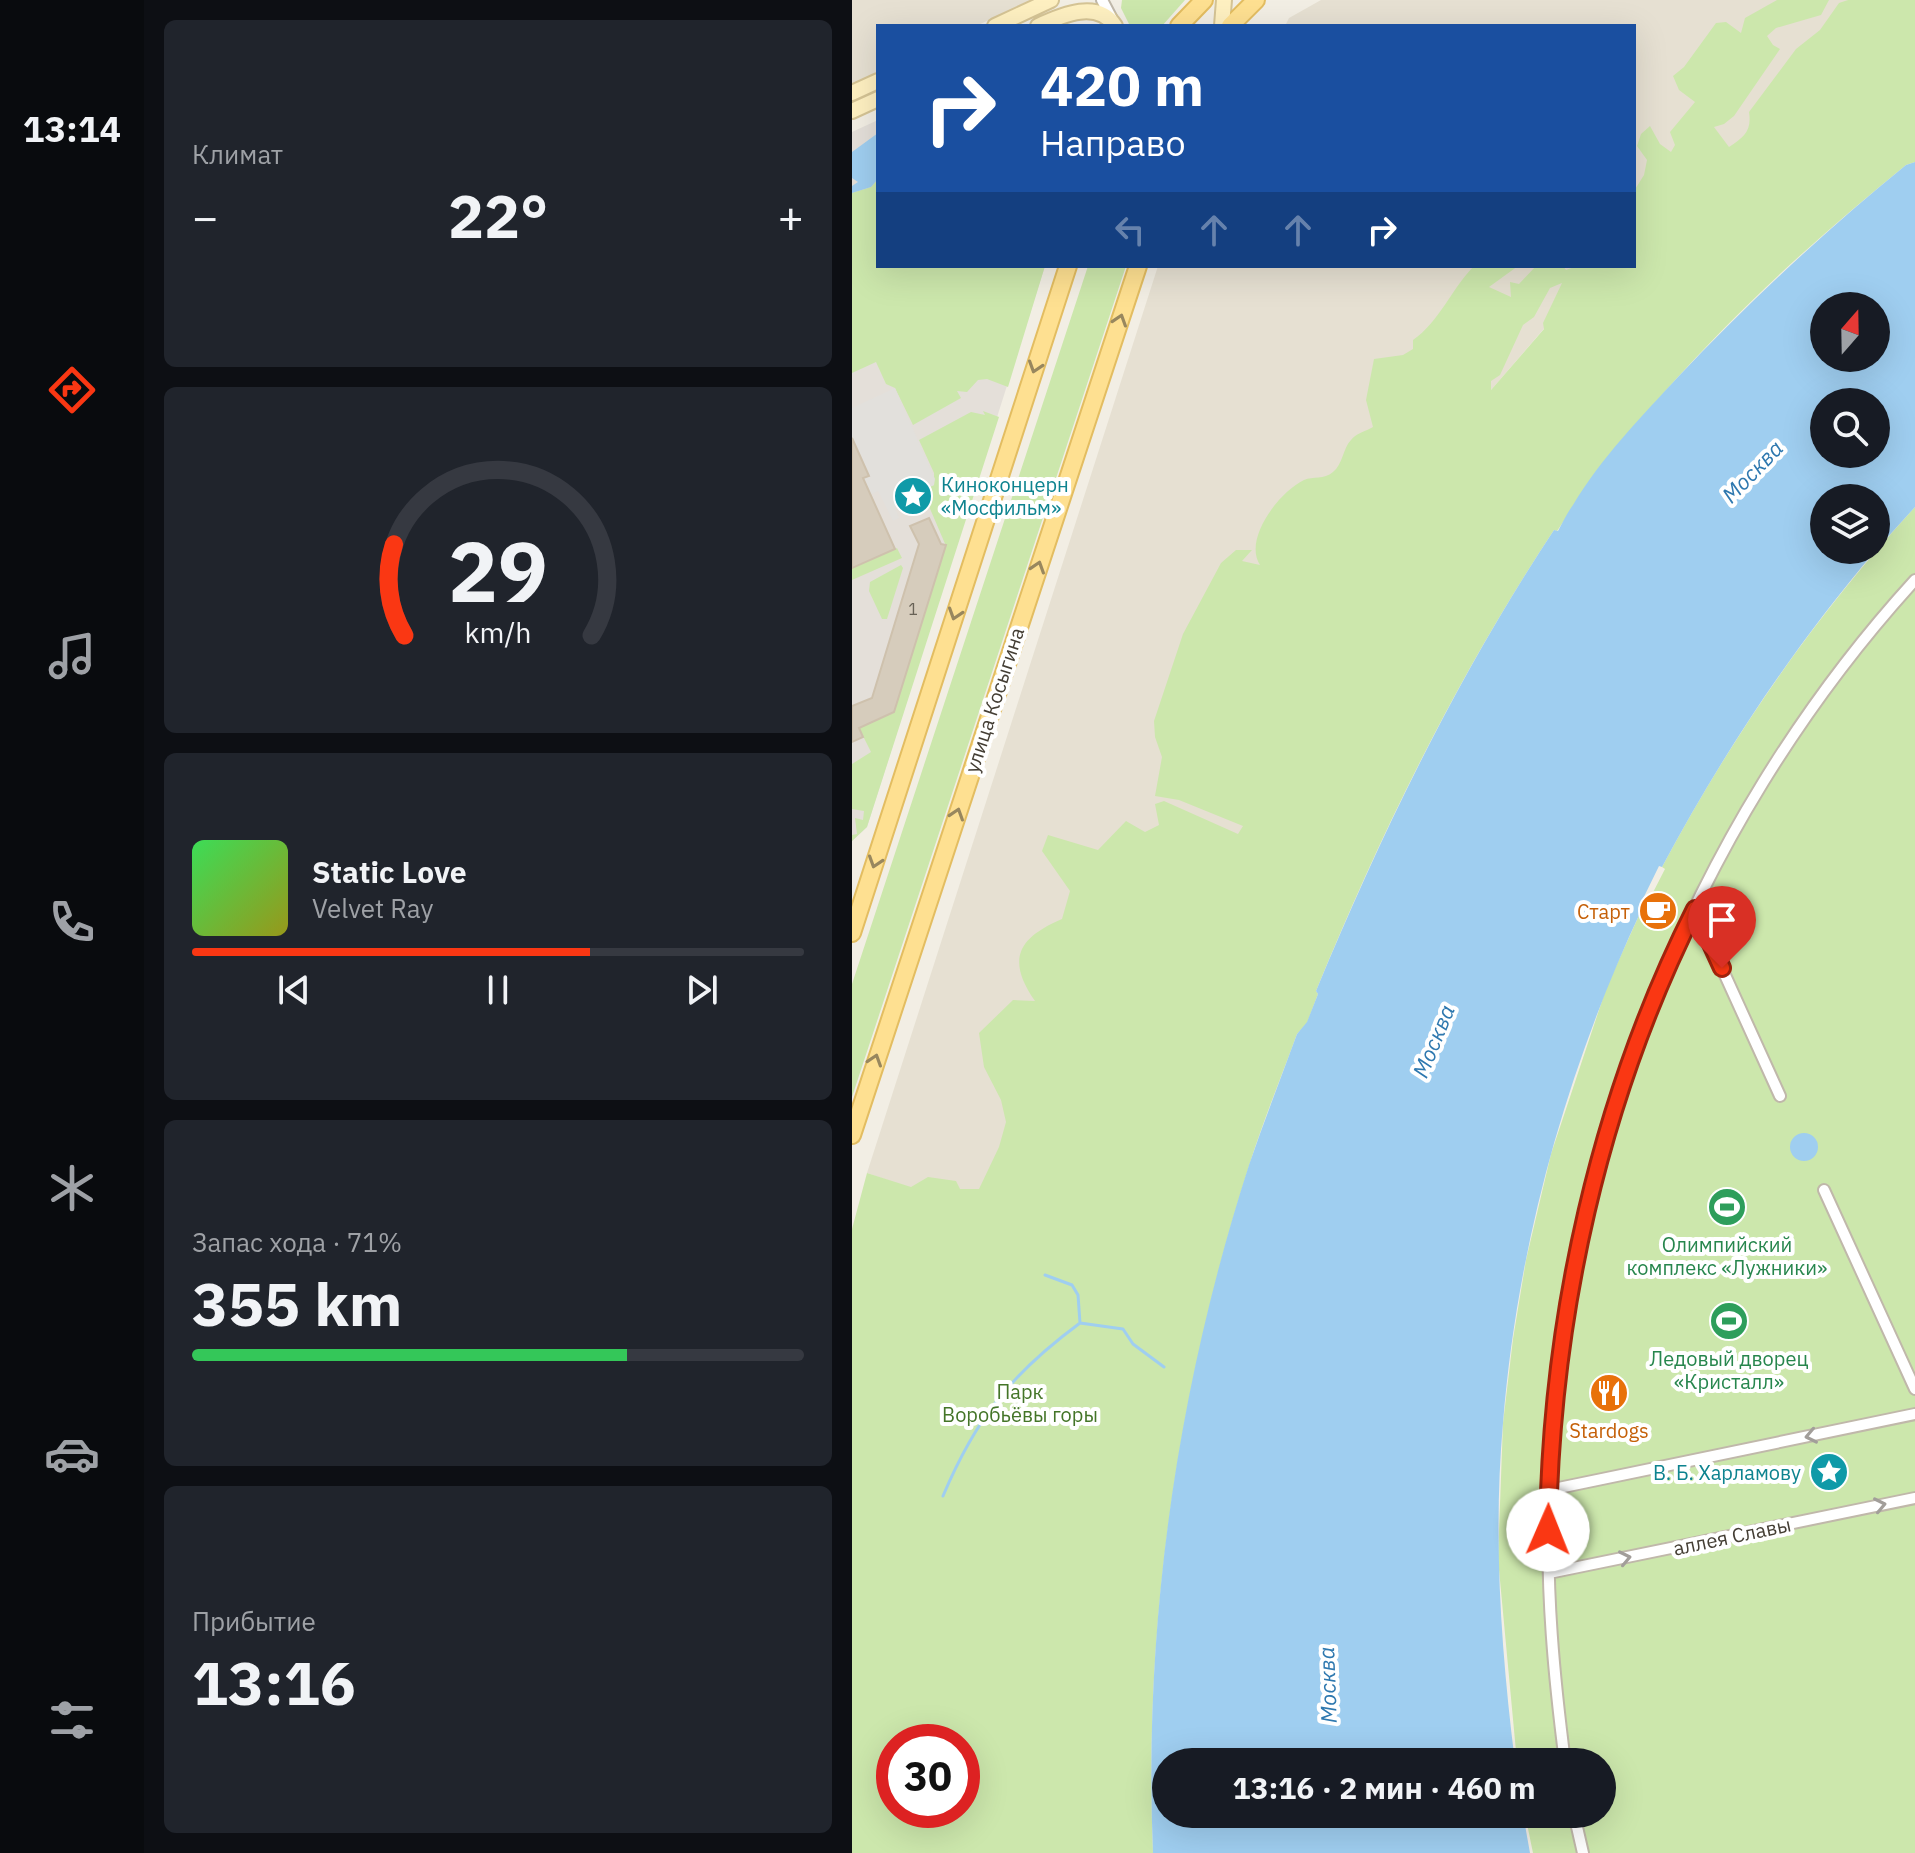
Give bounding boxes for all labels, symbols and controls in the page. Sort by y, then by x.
text: 420 m [1040,49,1204,121]
icon: right [908,56,1012,160]
text: 13:14 [23,105,121,152]
text: Направо [1040,119,1186,166]
text: Климат [192,137,283,171]
text: 22° [448,176,548,255]
text: − [192,188,218,245]
text: + [778,188,804,245]
icon: left [1108,208,1152,252]
icon: ahead [1192,208,1236,252]
icon: ahead [1276,208,1320,252]
icon: right [1360,208,1404,252]
north arrow [1810,292,1890,372]
map controls [1810,292,1890,564]
one-way arrow [1111,314,1127,328]
one-way arrow [1029,359,1045,373]
icon: directions [44,362,100,418]
button: search [1810,388,1890,468]
water label: Москва [1715,433,1789,509]
place label: Киноконцерн «Мосфильм» [941,471,1069,521]
place icon: Киноконцерн «Мосфильм» [892,475,934,517]
button: layers [1810,484,1890,564]
text: 29 [448,516,548,624]
one-way arrow [1029,560,1045,574]
house number: 1 [908,599,918,619]
one-way arrow [949,607,965,621]
text: km/h [464,614,532,651]
street label: улица Косыгина [958,623,1030,776]
icon: music [44,628,100,684]
one-way arrow [947,807,963,821]
text: Static Love [312,852,467,891]
one-way arrow [869,854,885,868]
pin [1688,886,1756,968]
cafe icon: Старт [1637,890,1679,932]
text: Velvet Ray [312,891,433,925]
icon: phone [44,894,100,950]
place label: Старт [1577,898,1631,925]
icon: arrive [1700,898,1744,942]
icon: previous [272,968,316,1012]
icon: pause [476,968,520,1012]
icon: next [680,968,724,1012]
water label: Москва [1405,1000,1461,1082]
one-way arrow [866,1054,882,1068]
icon: climate [44,1160,100,1216]
sports icon: Олимпийский комплекс «Лужники» [1706,1186,1748,1228]
text: Запас хода · 71% [192,1225,402,1259]
place label: Олимпийский комплекс «Лужники» [1627,1231,1827,1281]
text: 355 km [192,1264,402,1343]
sports icon: Ледовый дворец «Кристалл» [1708,1300,1750,1342]
place label: Ледовый дворец «Кристалл» [1650,1345,1808,1395]
restaurant icon: Stardogs [1588,1372,1630,1414]
park label: Парк Воробьёвы горы [942,1378,1098,1428]
place label: Stardogs [1569,1417,1649,1444]
icon: car [44,1426,100,1482]
one-way arrow [1805,1427,1818,1444]
place icon: В. Б. Харламову [1808,1451,1850,1493]
place label: В. Б. Харламову [1653,1459,1801,1486]
position arrow [1506,1488,1590,1572]
one-way arrow [1873,1497,1886,1514]
street label: аллея Славы [1671,1510,1793,1562]
one-way arrow [1618,1550,1632,1567]
text: Прибытие [192,1604,316,1638]
text: 13:16 [192,1643,356,1722]
water label: Москва [1311,1646,1343,1724]
icon: filters [44,1692,100,1748]
speed limit sign: 30 [876,1724,980,1828]
text: 13:16 · 2 мин · 460 m [1232,1768,1536,1807]

